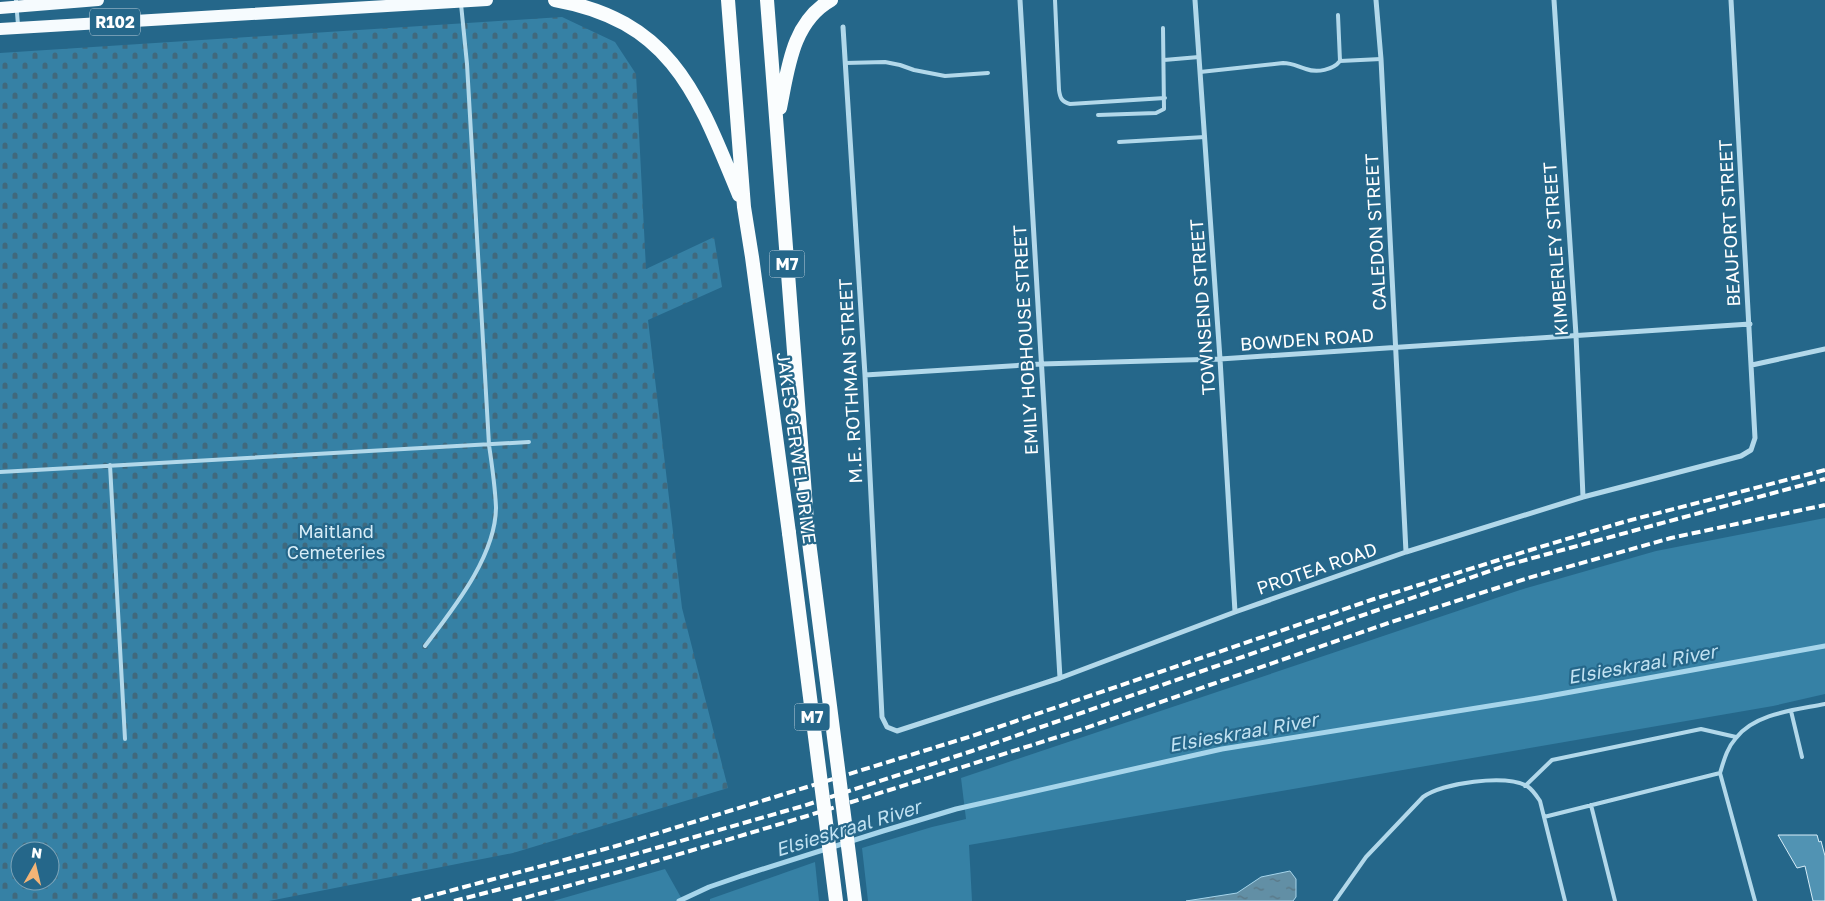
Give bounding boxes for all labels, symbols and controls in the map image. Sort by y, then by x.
road number: R102 [90,8,140,36]
street label: BEAUFORT STREET [1714,139,1744,307]
street label: CALEDON STREET [1360,153,1390,311]
street label: KIMBERLEY STREET [1538,161,1572,337]
street label: TOWNSEND STREET [1185,218,1219,396]
street label: EMILY HOBHOUSE STREET [1008,224,1042,456]
road number: M7 [770,250,804,278]
street label: M.E. ROTHMAN STREET [834,278,866,484]
street label: BOWDEN ROAD [1239,323,1375,355]
street label: JAKES GERWEL DRIVE [773,351,821,545]
park label: Maitland Cemeteries [287,520,385,563]
street label: PROTEA ROAD [1254,537,1380,599]
water label: Elsieskraal River [1566,639,1721,688]
road number: M7 [794,704,830,730]
water label: Elsieskraal River [1167,707,1322,756]
water label: Elsieskraal River [772,794,926,861]
north arrow [10,841,60,891]
text: N [30,843,43,862]

